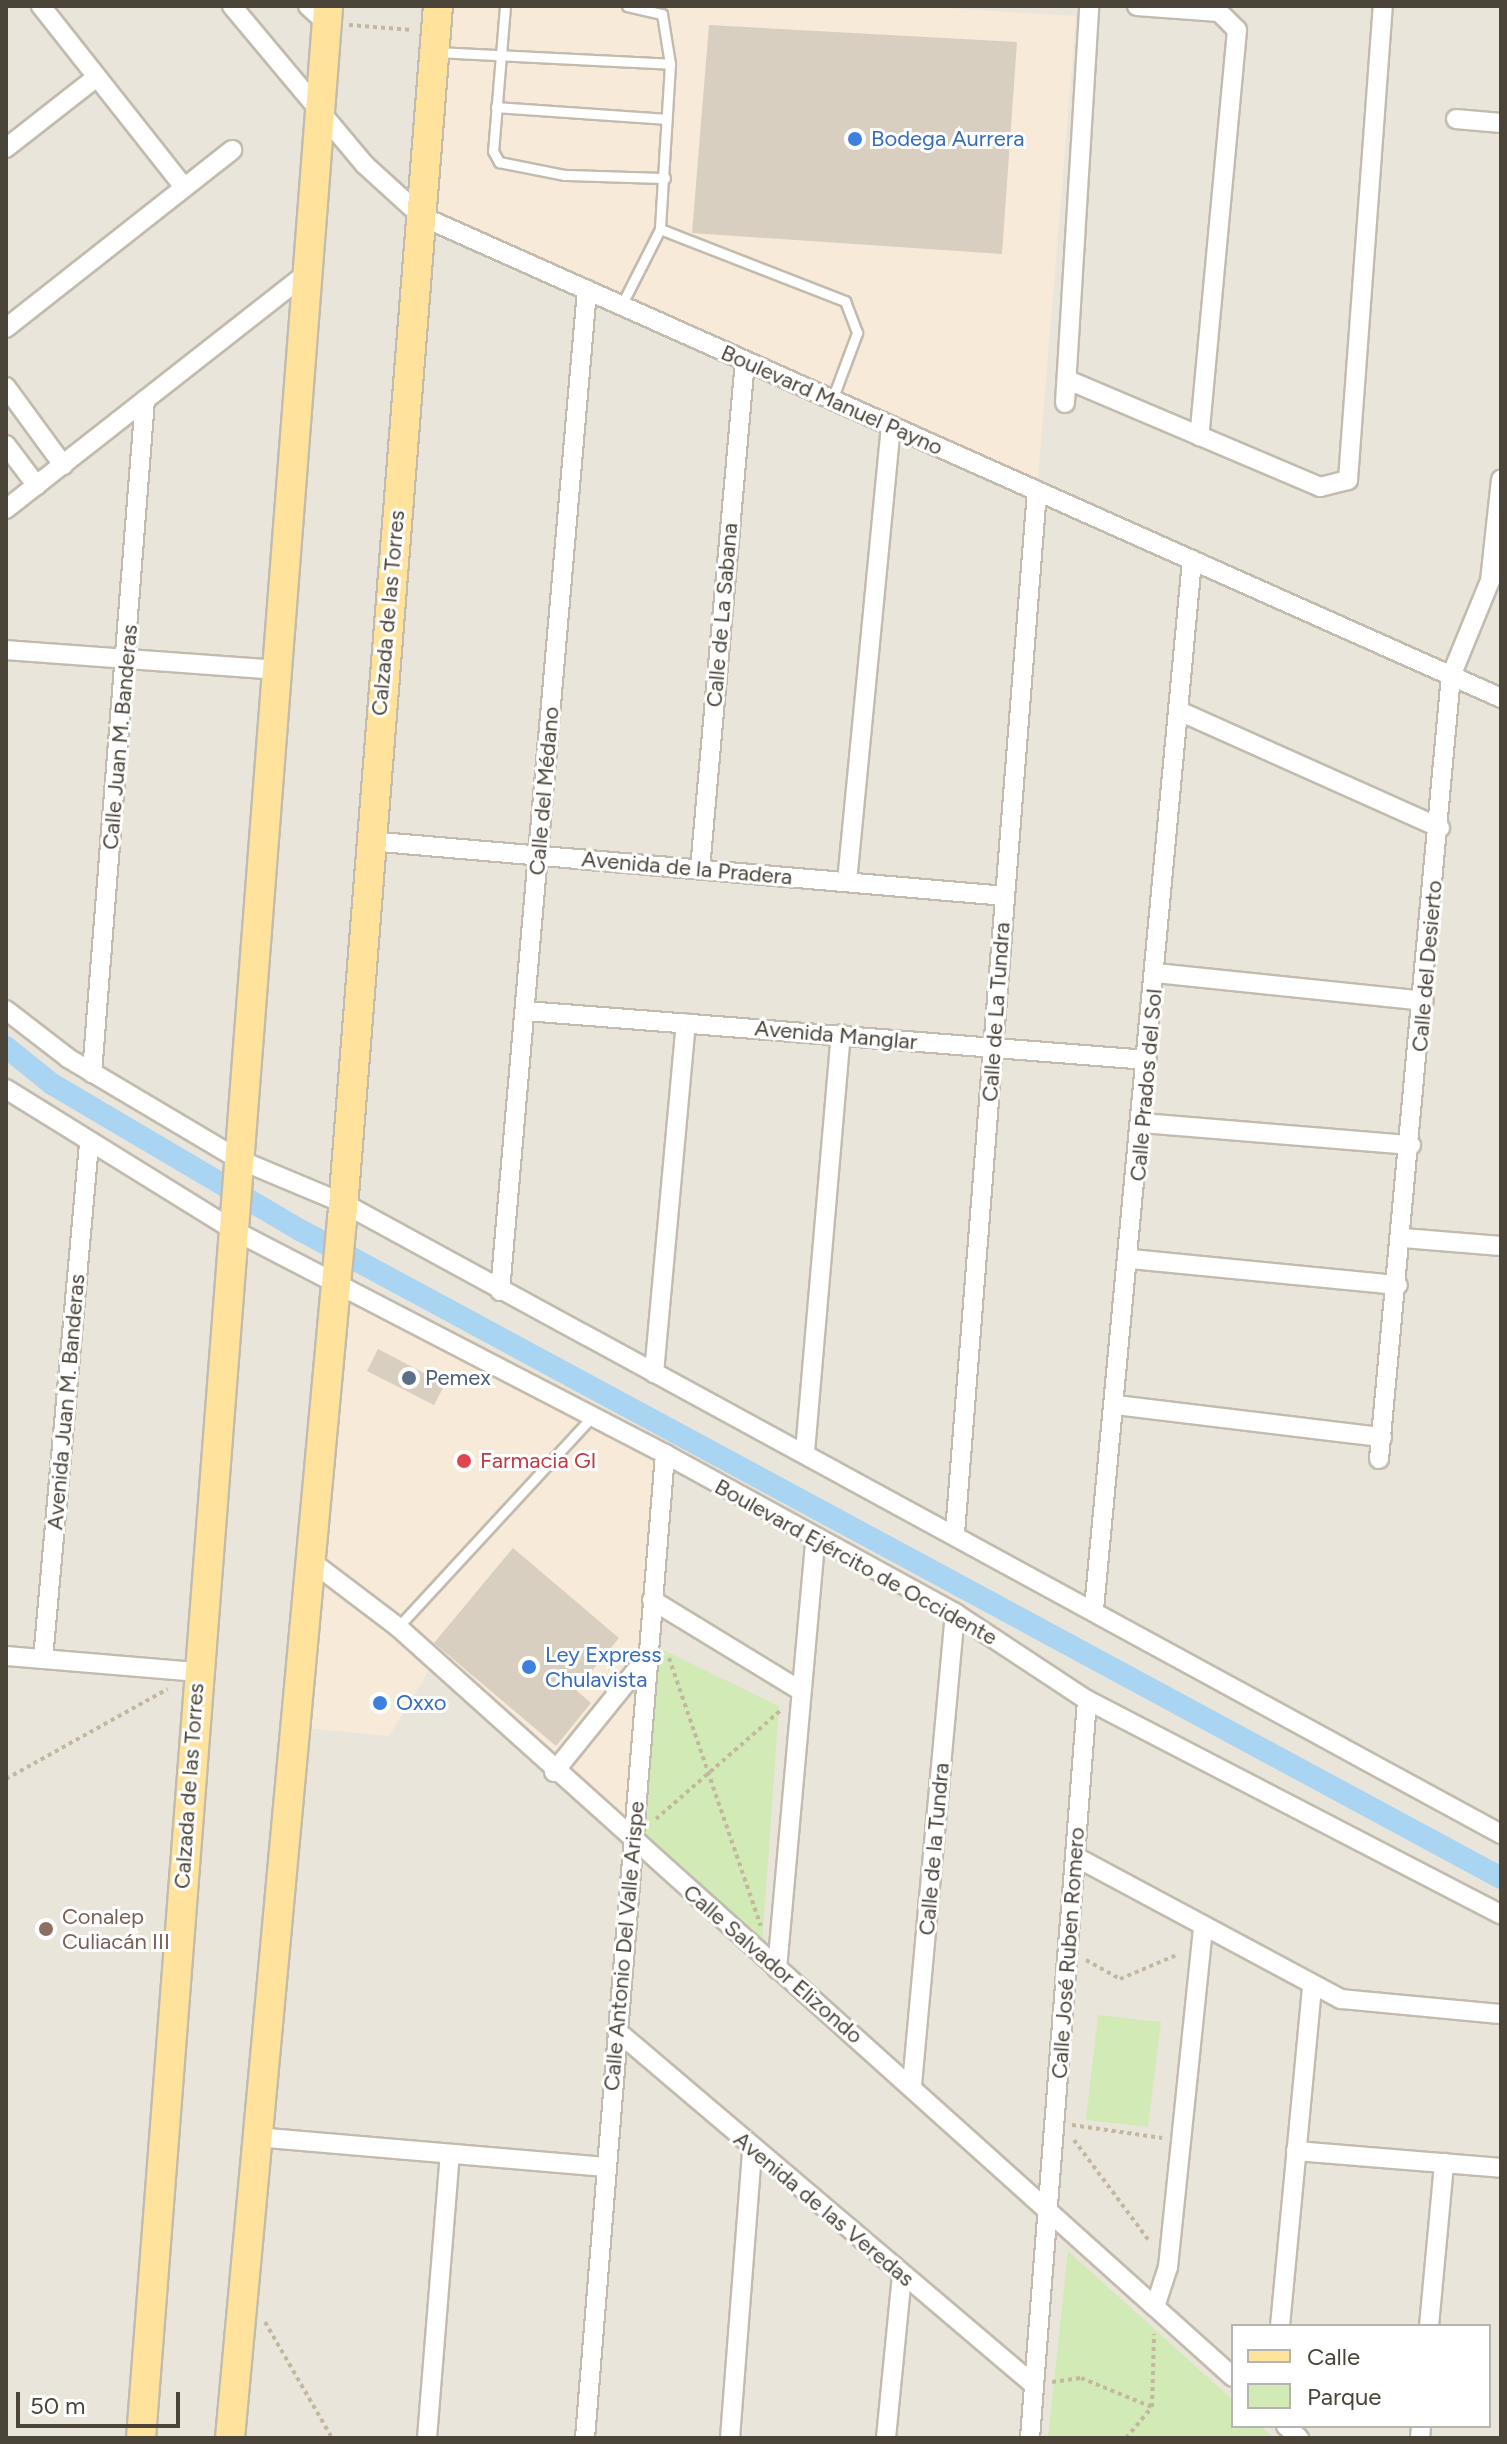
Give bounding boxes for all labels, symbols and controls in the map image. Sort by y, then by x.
place label: Bodega Aurrera [871,126,1024,152]
marker: Bodega Aurrera [846,130,864,148]
street label: Boulevard Manuel Payno [717,339,947,461]
street label: Calzada de las Torres [366,509,410,717]
street label: Calle de La Sabana [701,522,743,708]
street label: Calle Juan M. Banderas [97,623,143,851]
street label: Calle del Médano [523,706,565,876]
street label: Avenida de la Pradera [581,846,793,890]
street label: Calle del Desierto [1406,879,1448,1053]
street label: Calle de La Tundra [977,921,1015,1103]
street label: Calle Prados del Sol [1124,988,1168,1182]
street label: Avenida Manglar [754,1015,918,1055]
street label: Avenida Juan M. Banderas [42,1273,90,1531]
place label: Pemex [425,1365,491,1391]
marker: Pemex [400,1369,418,1387]
place label: Farmacia GI [480,1448,596,1474]
marker: Farmacia GI [455,1452,473,1470]
street label: Boulevard Ejército de Occidente [710,1473,1002,1651]
place label: Ley Express Chulavista [545,1641,662,1692]
marker: Ley Express Chulavista [520,1658,538,1676]
street label: Calzada de las Torres [169,1682,209,1890]
place label: Oxxo [396,1690,447,1716]
marker: Oxxo [371,1694,389,1712]
street label: Calle de la Tundra [913,1762,955,1936]
street label: Calle Antonio Del Valle Arispe [598,1800,650,2092]
street label: Calle José Ruben Romero [1046,1826,1090,2080]
street label: Calle Salvador Elizondo [678,1879,868,2049]
place label: Conalep Culiacán III [62,1903,170,1954]
marker: Conalep Culiacán III [37,1920,55,1938]
street label: Avenida de las Veredas [729,2126,919,2292]
legend [1231,2324,1491,2428]
text: Calle [1307,2342,1360,2371]
scale bar [20,2376,184,2426]
text: Parque [1307,2382,1381,2411]
text: 50 m [30,2391,86,2420]

